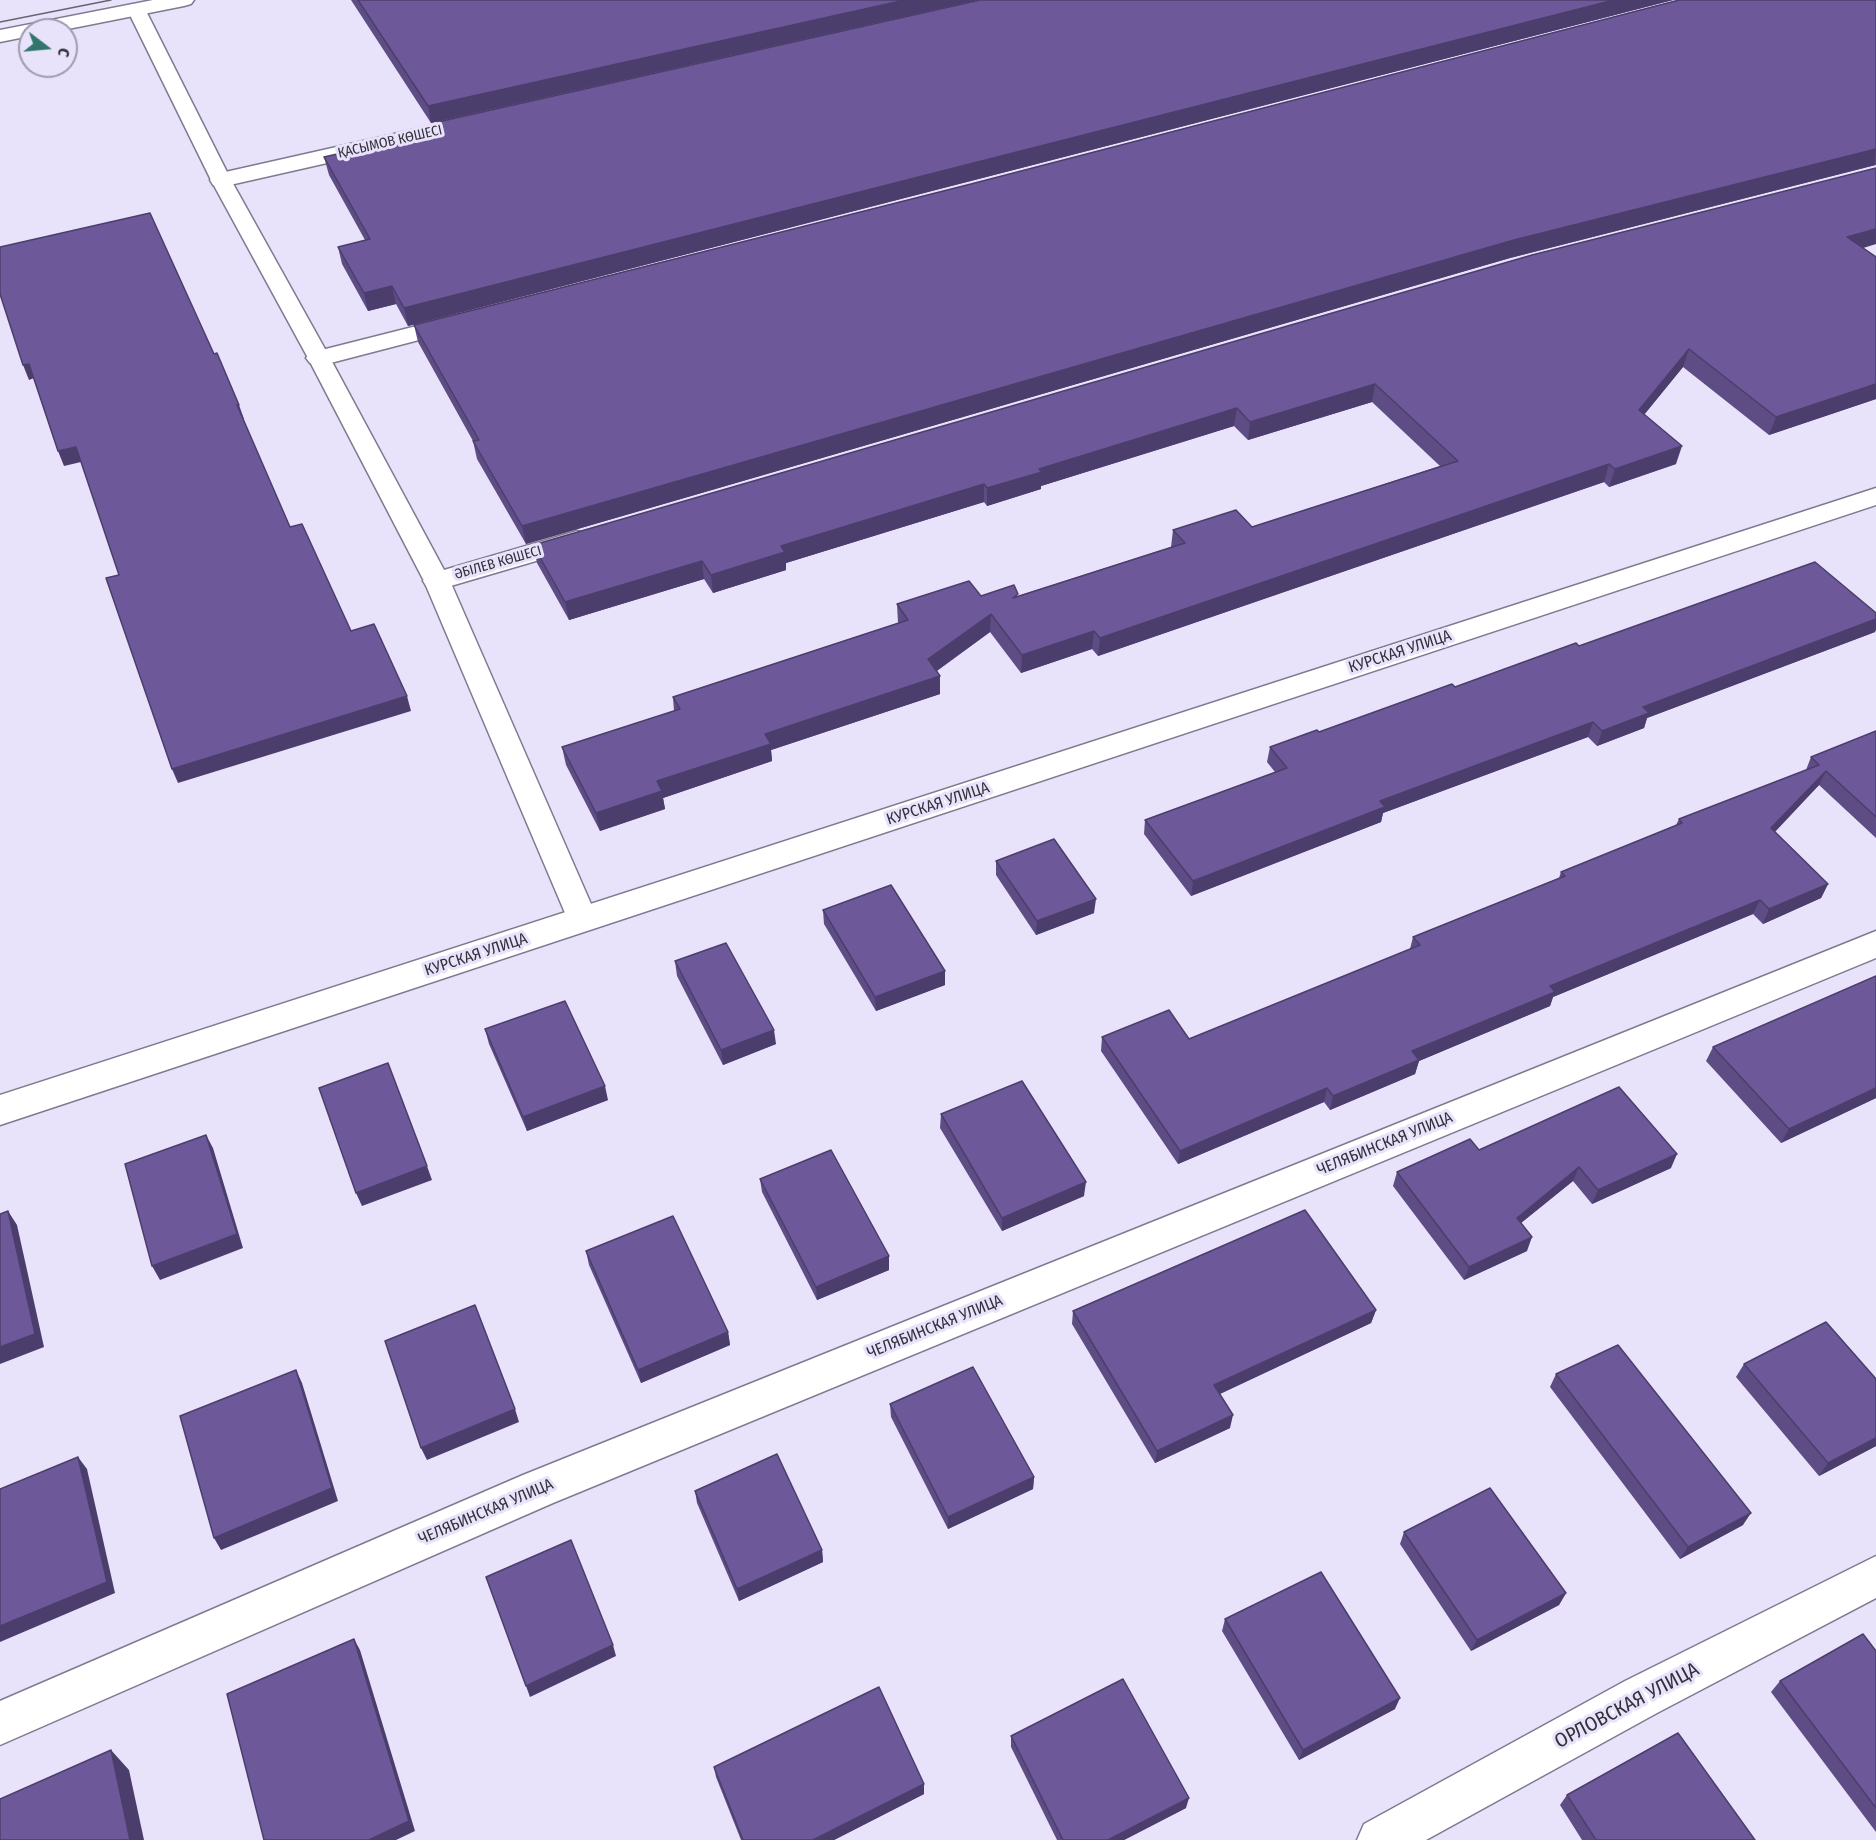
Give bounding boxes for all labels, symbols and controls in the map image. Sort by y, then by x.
north arrow [18,18,78,78]
text: С [54,46,74,59]
street label: ҚАСЫМОВ КӨШЕСІ [336,122,444,162]
street label: ӘБІЛЕВ КӨШЕСІ [453,543,543,583]
street label: КУРСКАЯ УЛИЦА [1346,626,1454,678]
street label: КУРСКАЯ УЛИЦА [884,778,992,830]
street label: КУРСКАЯ УЛИЦА [422,929,530,981]
street label: ЧЕЛЯБИНСКАЯ УЛИЦА [1314,1108,1456,1180]
street label: ЧЕЛЯБИНСКАЯ УЛИЦА [864,1291,1006,1363]
street label: ЧЕЛЯБИНСКАЯ УЛИЦА [416,1475,556,1549]
street label: ОРЛОВСКАЯ УЛИЦА [1551,1658,1703,1754]

